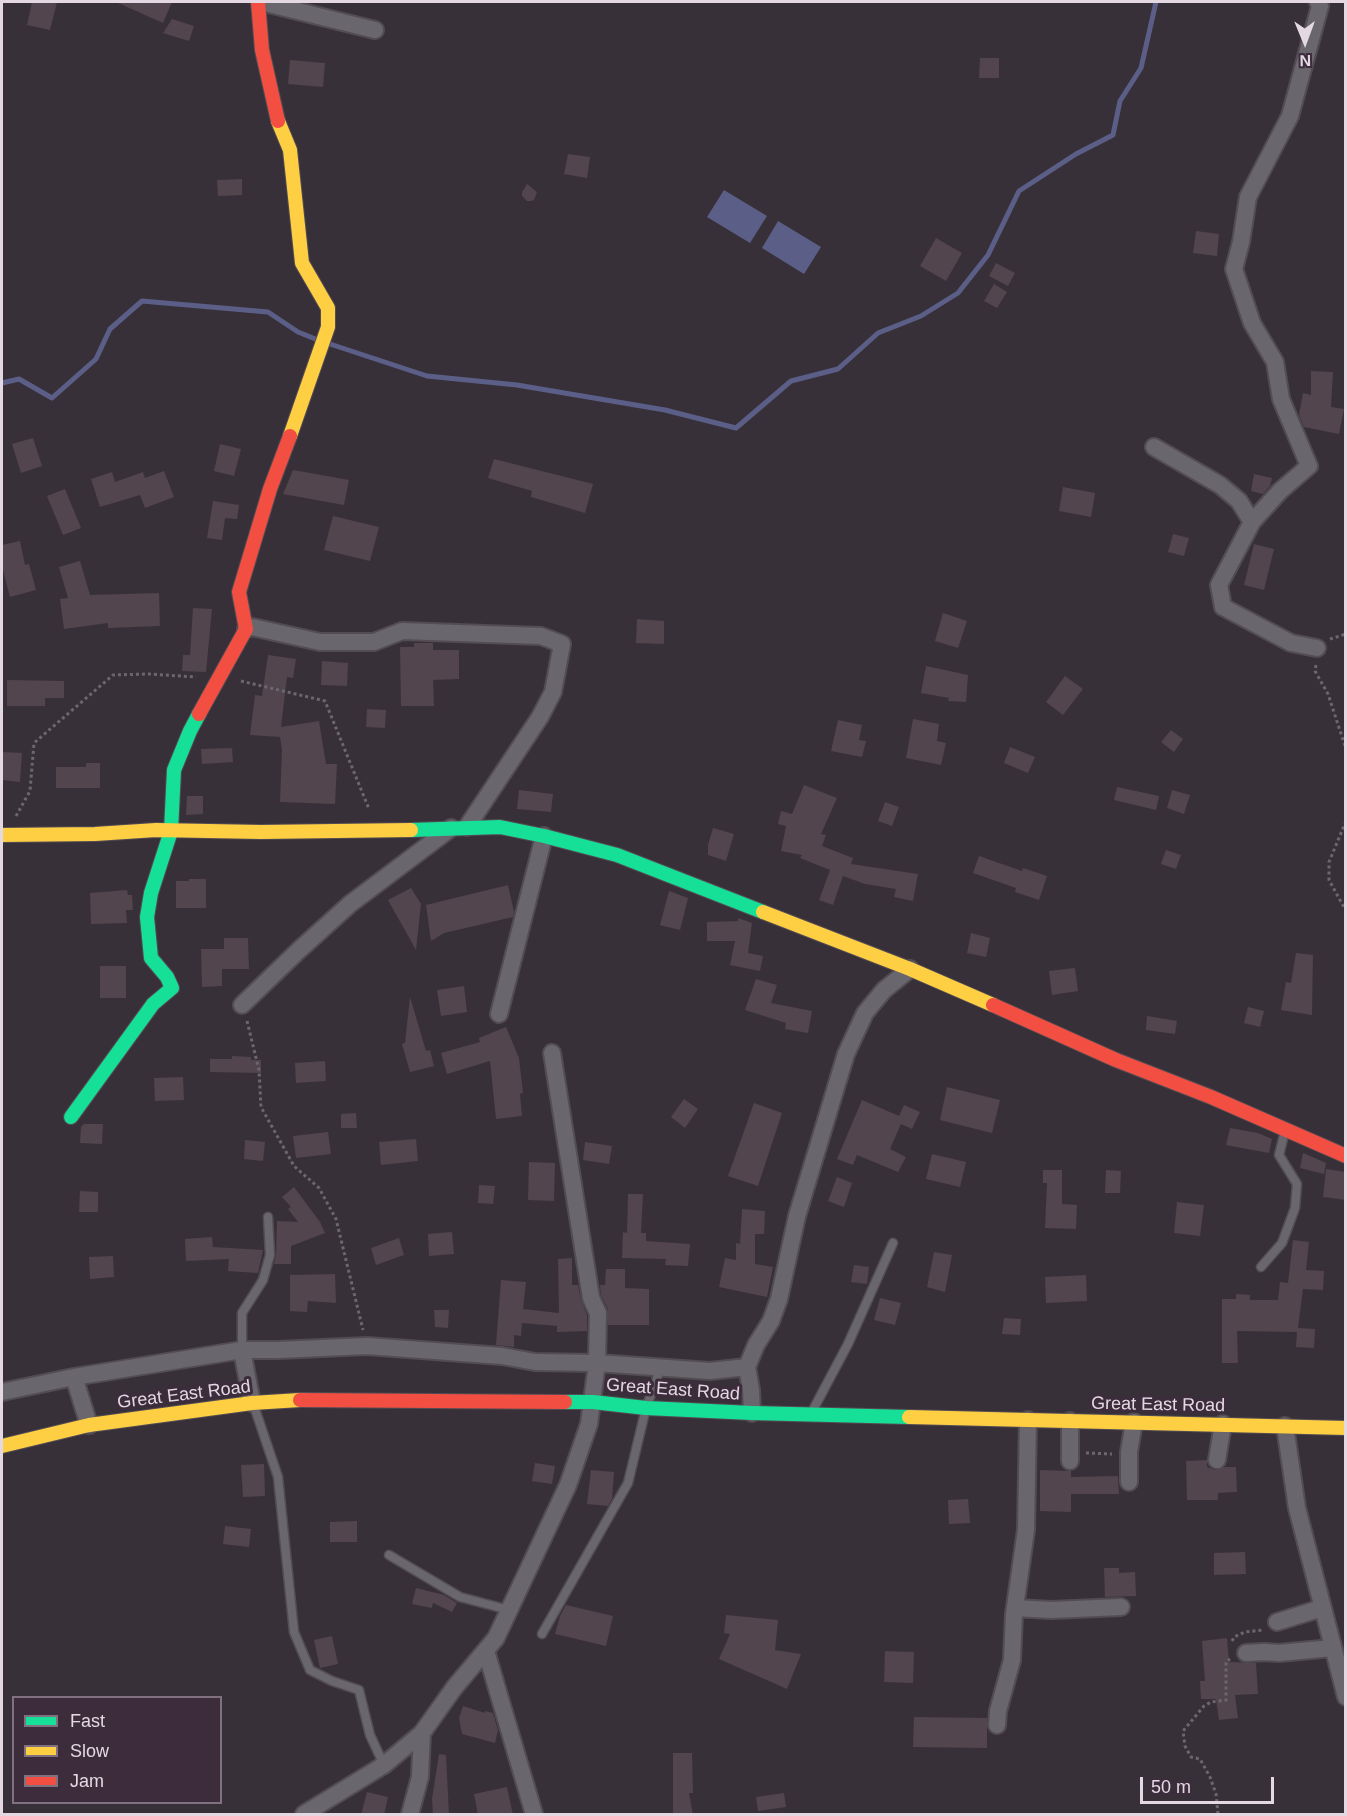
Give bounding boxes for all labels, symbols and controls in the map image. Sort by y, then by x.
north arrow [1275,12,1335,72]
text: N [1299,52,1311,69]
street label: Great East Road [605,1375,741,1405]
street label: Great East Road [116,1376,252,1414]
street label: Great East Road [1091,1393,1225,1417]
legend [12,1696,222,1804]
text: Fast [70,1711,105,1731]
text: Slow [70,1741,109,1761]
scale bar [1143,1765,1276,1803]
text: Jam [70,1771,104,1791]
text: 50 m [1151,1777,1191,1797]

